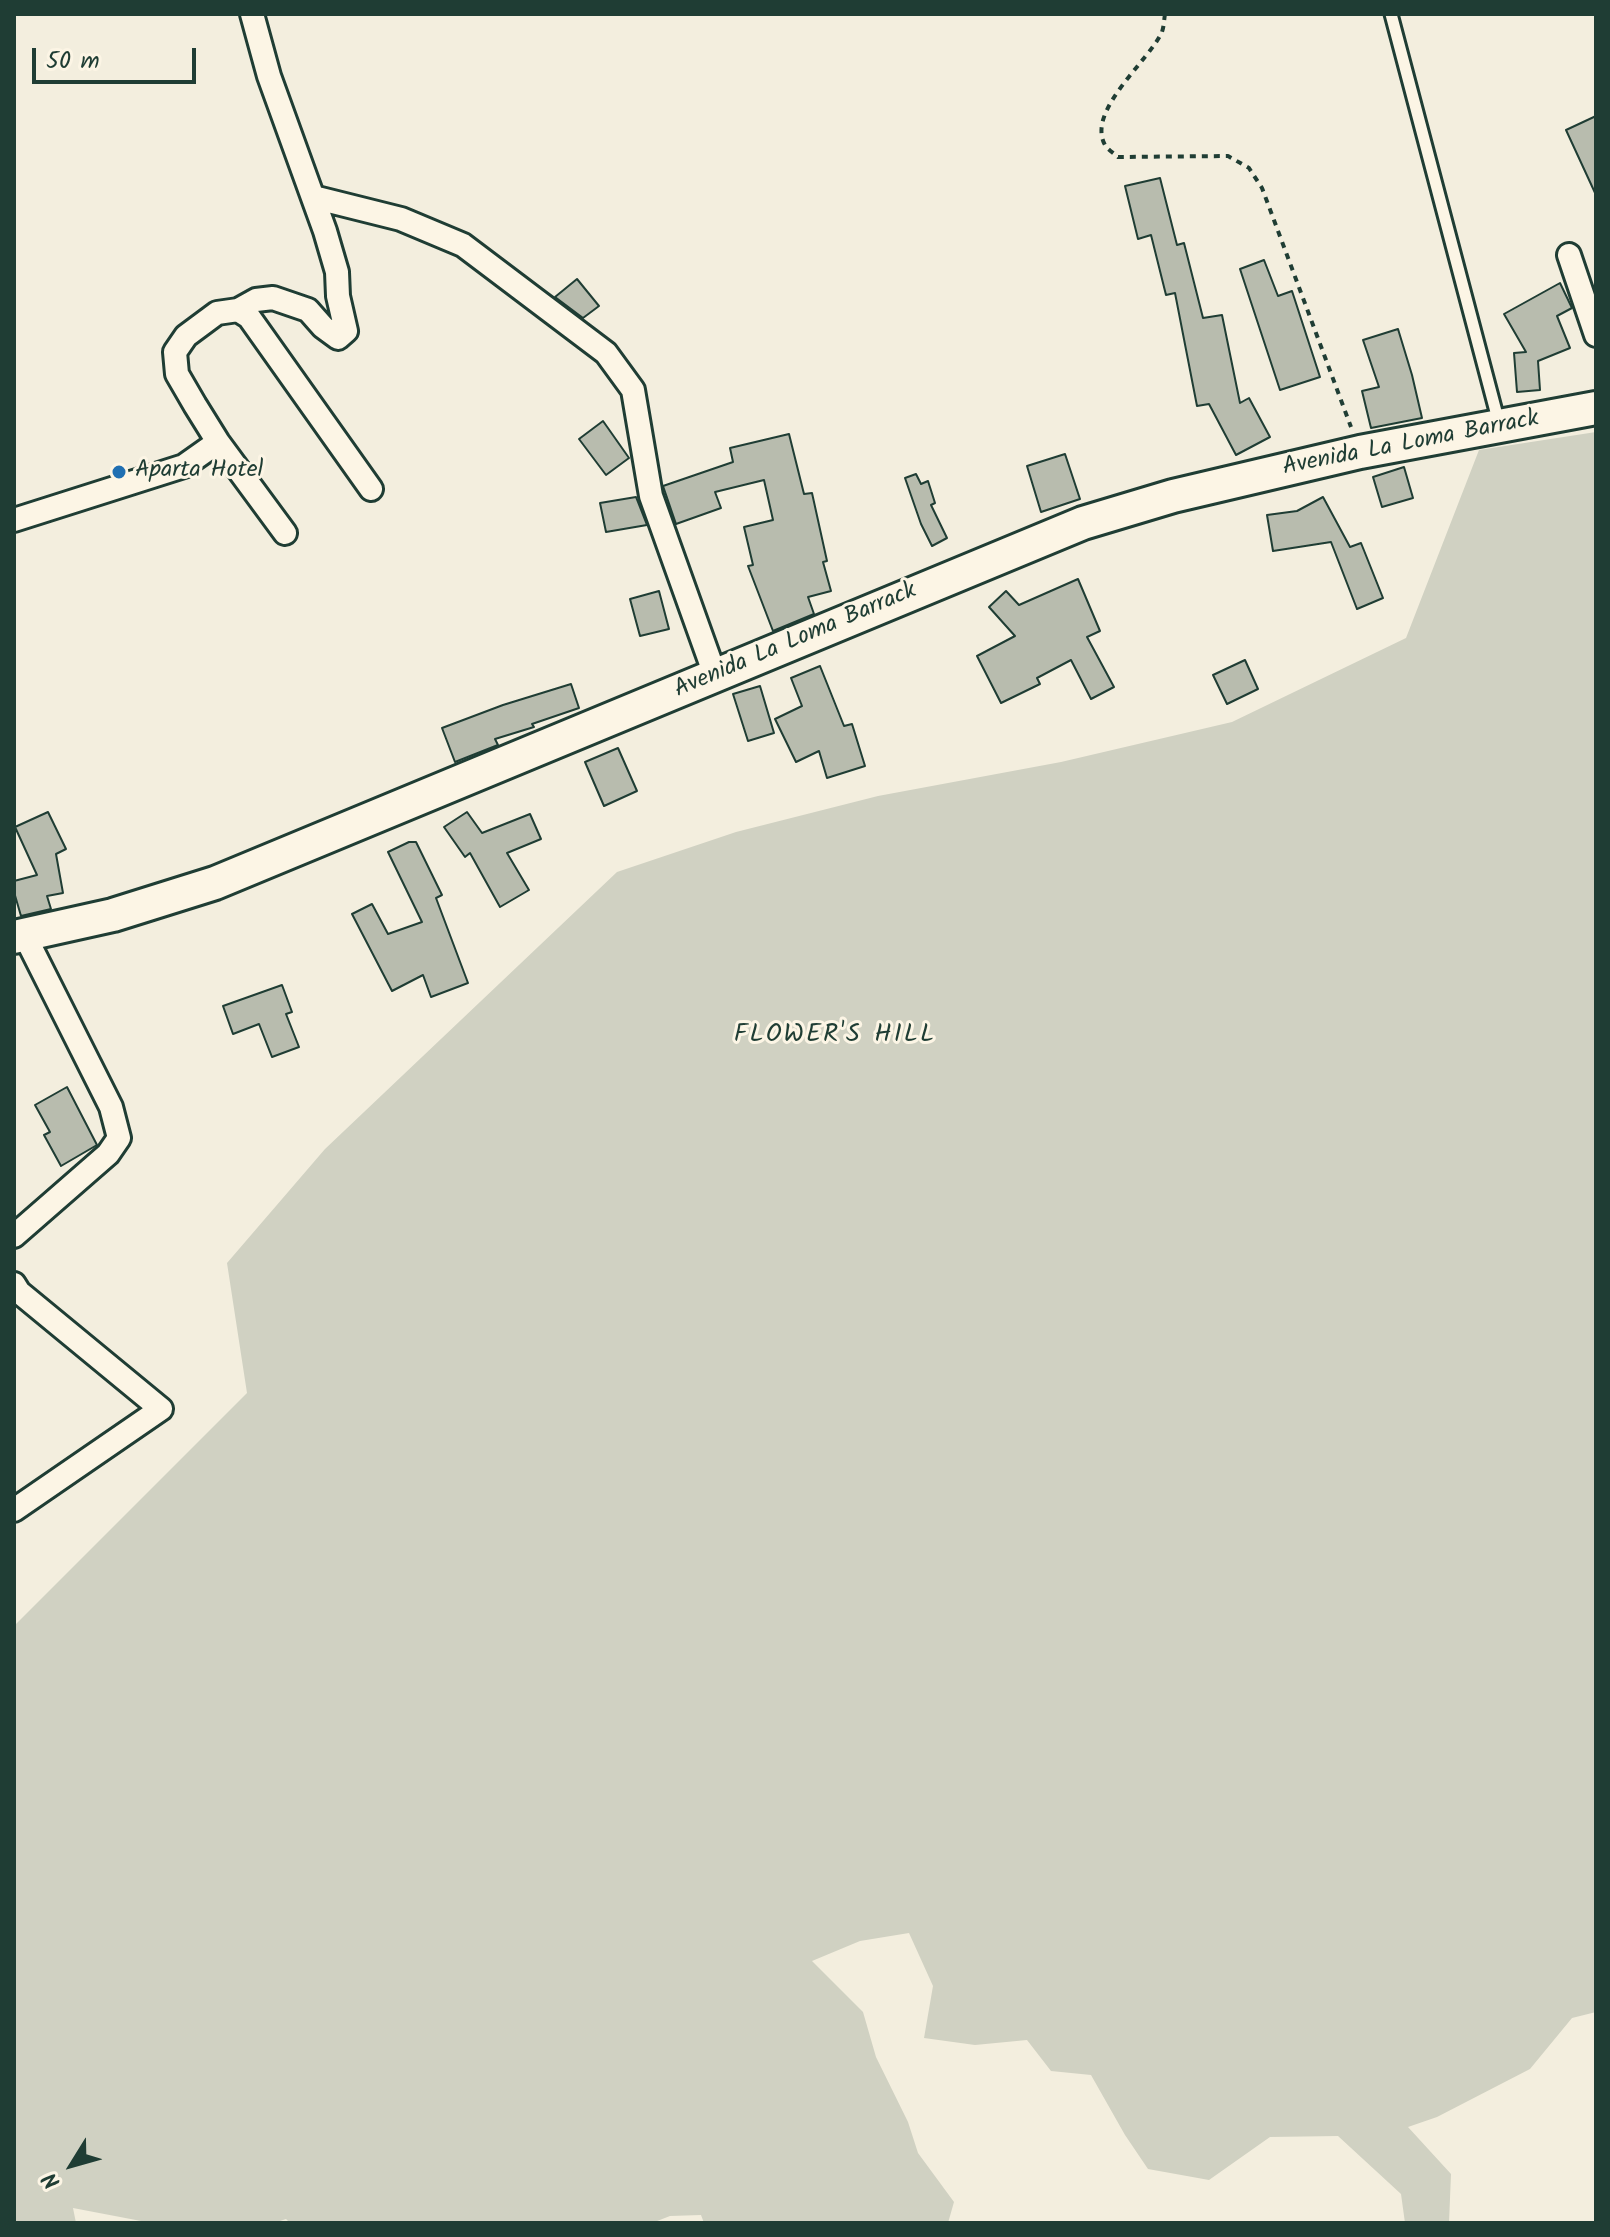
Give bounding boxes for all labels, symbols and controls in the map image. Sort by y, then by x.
scale bar [36,32,200,82]
text: 50 m [46,42,100,81]
street label: Avenida La Loma Barrack [1280,406,1542,484]
place label: Aparta Hotel [135,458,263,486]
marker: Aparta Hotel [110,463,128,481]
street label: Avenida La Loma Barrack [671,578,921,706]
district label: FLOWER'S HILL [734,1021,936,1053]
north arrow [32,2125,112,2205]
text: N [34,2164,71,2196]

